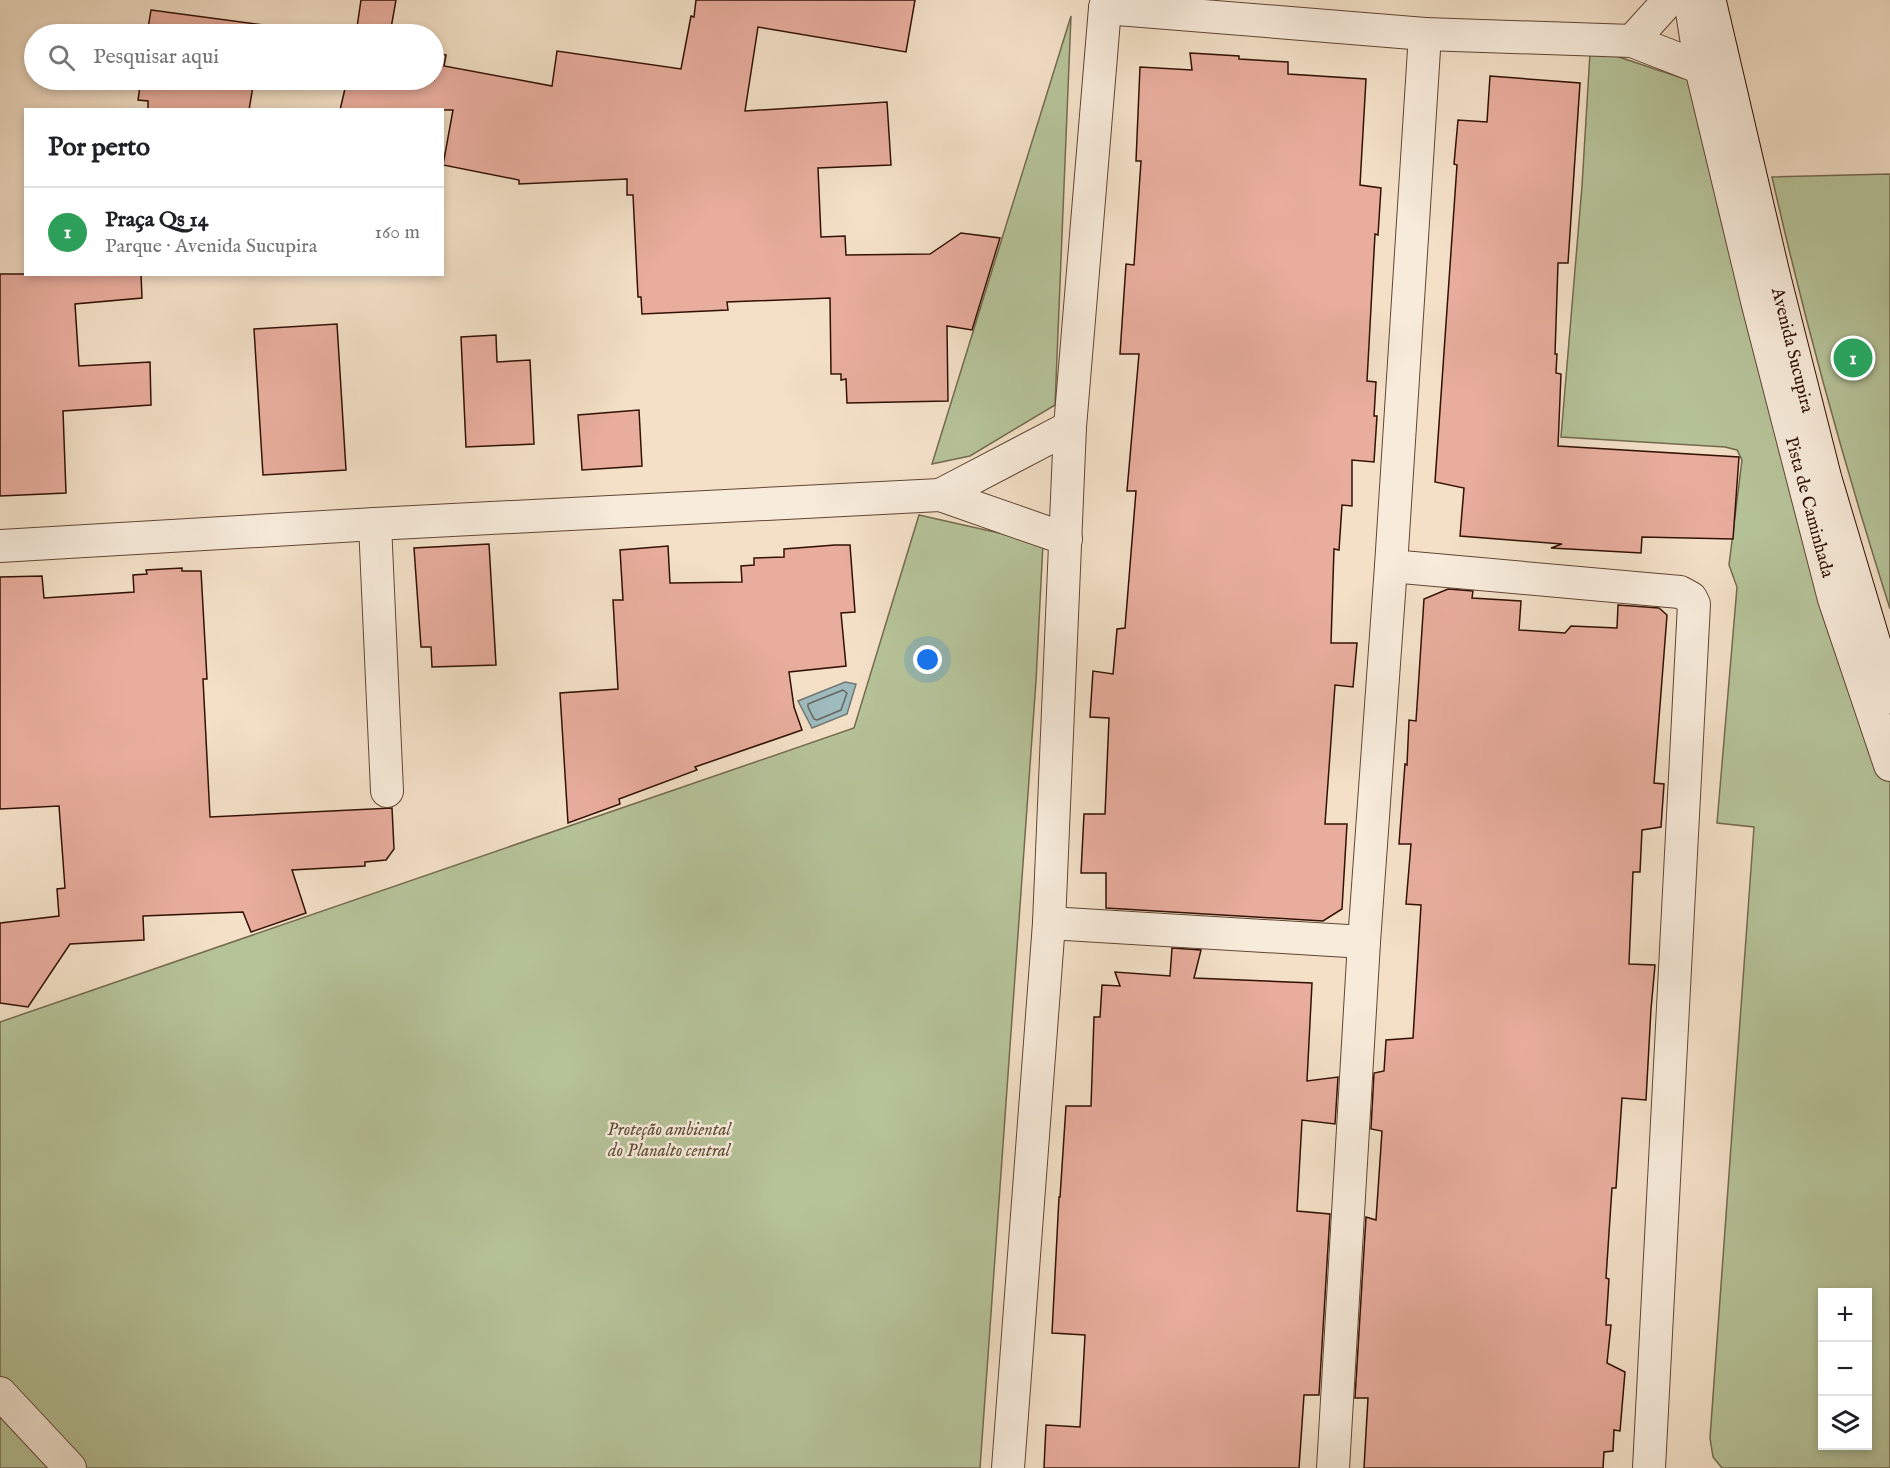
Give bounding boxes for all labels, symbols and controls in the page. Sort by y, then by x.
search box [24,24,444,90]
icon: search [45,41,78,74]
text: Pesquisar aqui [93,43,219,71]
text: Por perto [48,131,150,164]
text: Praça Qs 14 [105,206,209,234]
text: 1 [64,220,71,245]
text: 160 m [374,220,420,245]
text: Parque · Avenida Sucupira [105,234,317,259]
street label: Avenida Sucupira [1765,284,1818,415]
pin: 1 [1834,336,1872,380]
street label: Pista de Caminhada [1779,434,1838,581]
your location [913,645,942,674]
park label: Proteção ambiental do Planalto central [607,1119,733,1163]
map controls [1818,1288,1872,1450]
button: + [1818,1288,1872,1342]
button: − [1818,1342,1872,1396]
button: layers [1818,1396,1872,1450]

